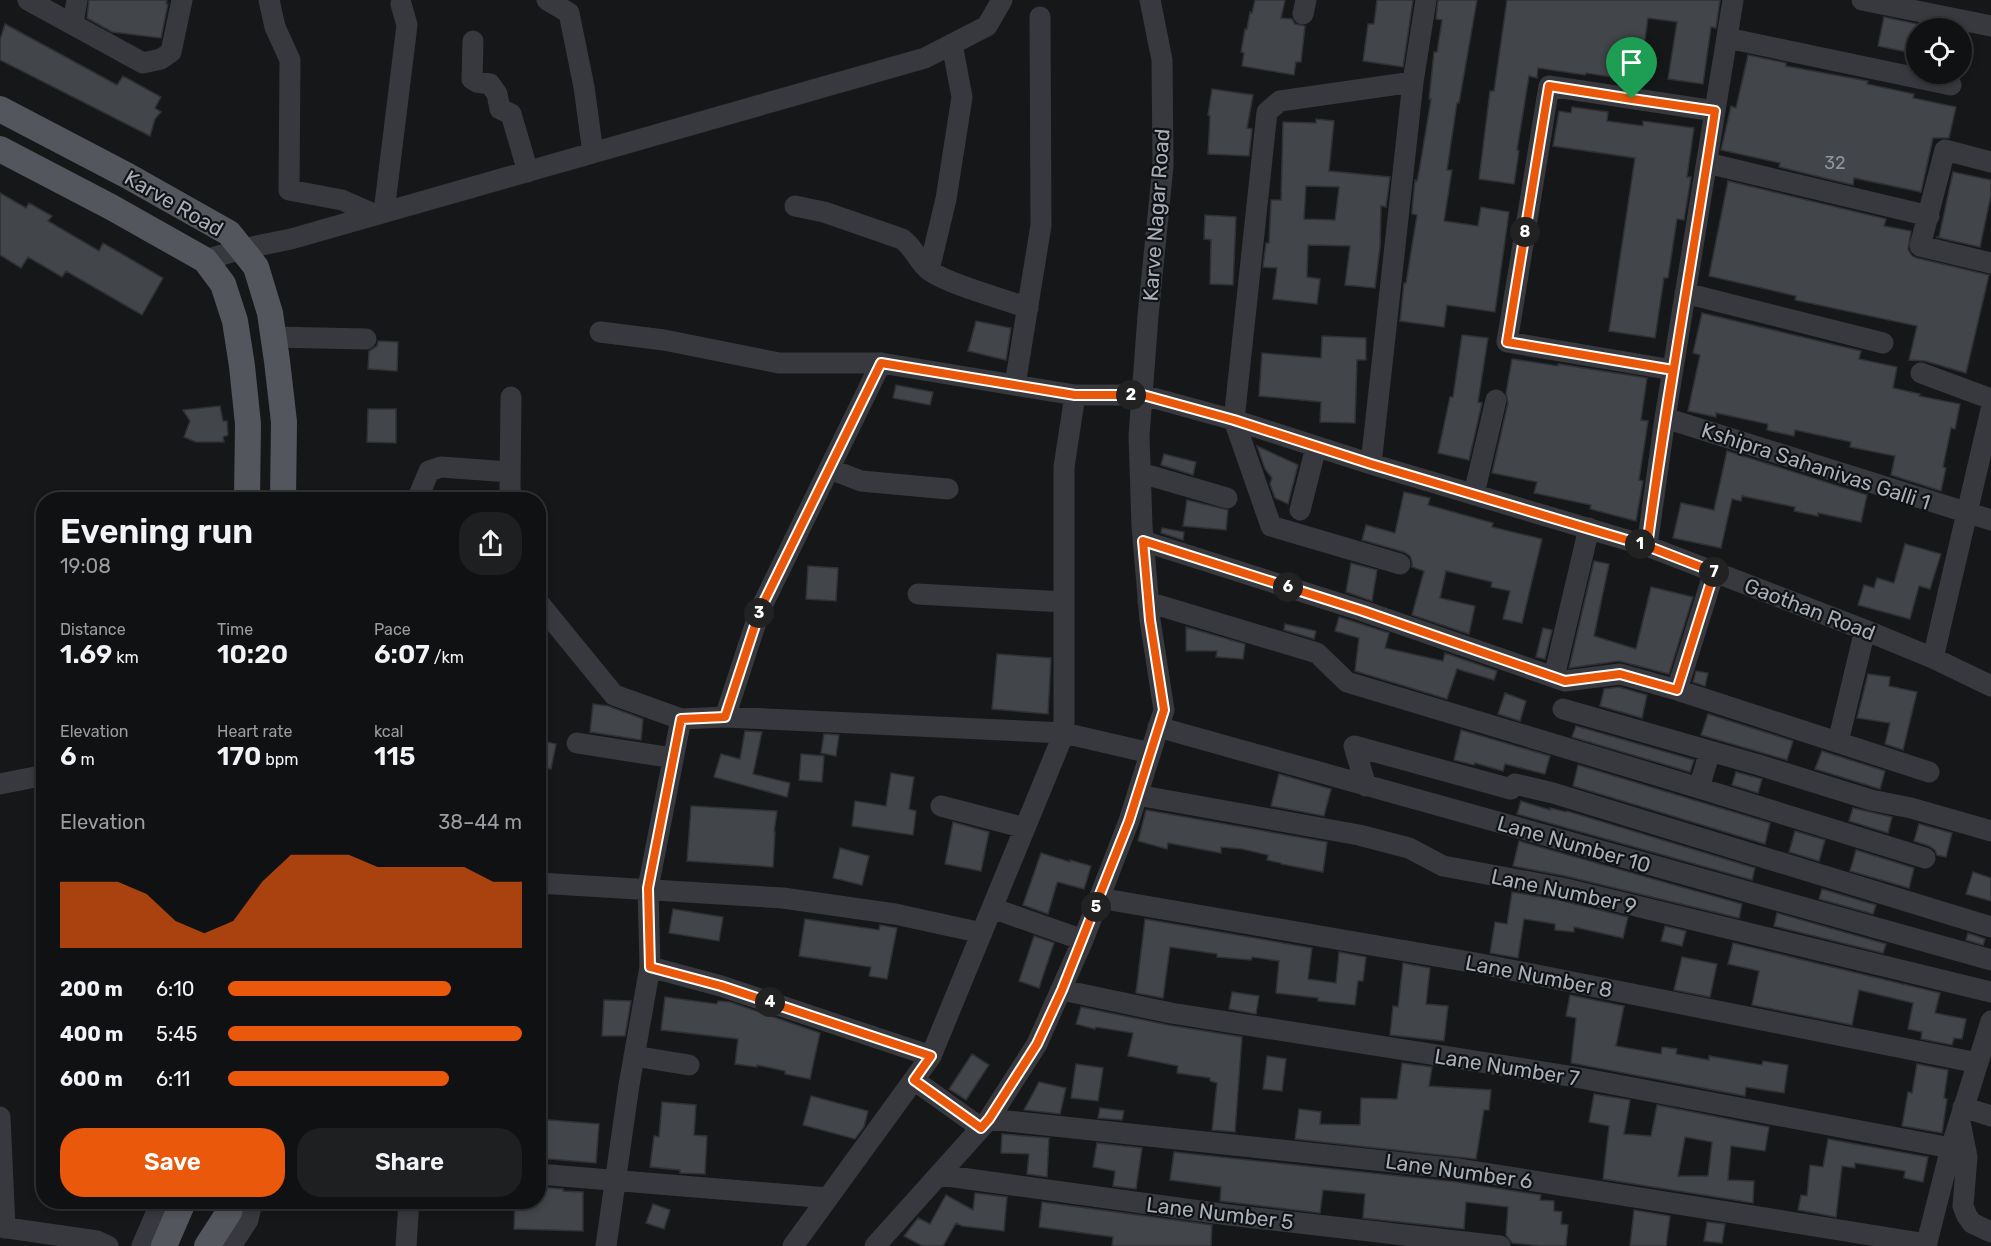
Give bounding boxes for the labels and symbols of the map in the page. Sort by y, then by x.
pin [1606,37,1657,99]
street label: Karve Nagar Road [1137,128,1175,302]
house number: 32 [1824,152,1846,174]
street label: Karve Road [120,165,228,241]
pin: 8 [1510,217,1540,247]
pin: 2 [1116,380,1146,410]
street label: Kshipra Sahanivas Galli 1 [1699,417,1933,515]
pin: 1 [1625,529,1655,559]
pin: 7 [1699,557,1729,587]
pin: 6 [1273,572,1303,602]
street label: Gaothan Road [1741,573,1879,645]
pin: 3 [744,598,774,628]
street label: Lane Number 10 [1495,810,1653,878]
street label: Lane Number 9 [1489,863,1639,919]
pin: 5 [1081,892,1111,922]
street label: Lane Number 8 [1463,949,1615,1003]
pin: 4 [755,987,785,1017]
street label: Lane Number 7 [1433,1043,1582,1091]
street label: Lane Number 6 [1384,1148,1534,1194]
street label: Lane Number 5 [1145,1192,1295,1234]

